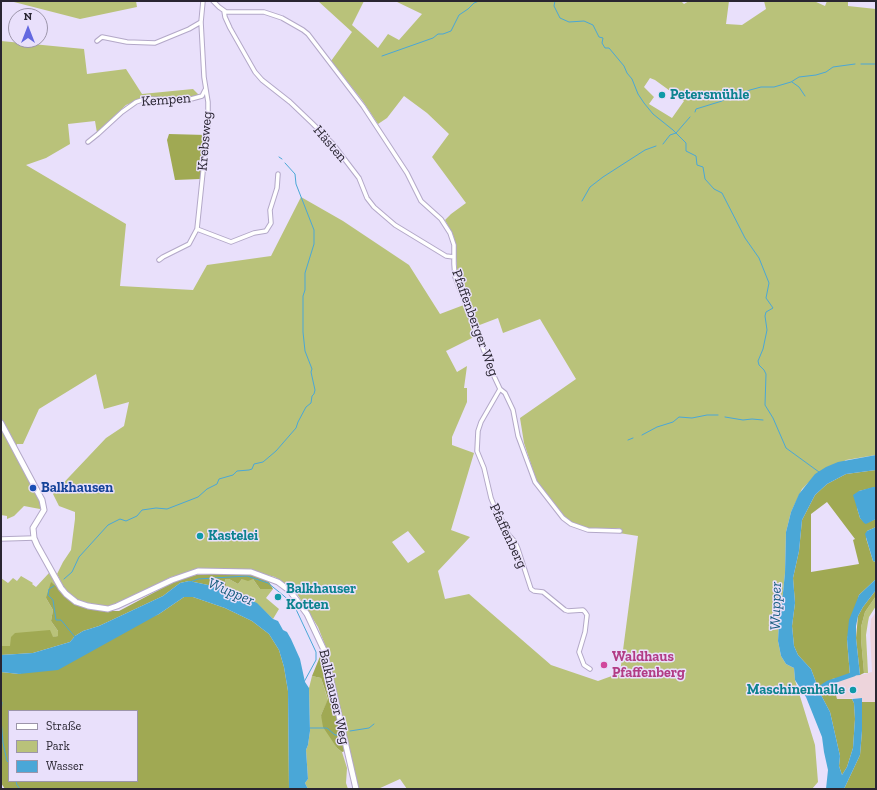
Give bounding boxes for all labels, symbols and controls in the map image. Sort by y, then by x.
north arrow [8,8,48,48]
text: N [24,10,32,23]
place label: Petersmühle [670,87,749,103]
street label: Kempen [141,90,191,110]
marker: Petersmühle [657,90,667,100]
street label: Krebsweg [194,110,216,172]
street label: Hästen [310,122,350,166]
street label: Pfaffenberger Weg [448,267,502,379]
place label: Balkhausen [41,480,113,496]
marker: Balkhausen [28,483,38,493]
street label: Pfaffenberg [486,501,530,571]
place label: Kastelei [208,528,258,544]
marker: Kastelei [195,531,205,541]
water label: Wupper [205,574,257,610]
place label: Balkhauser Kotten [286,581,356,614]
water label: Wupper [767,582,785,630]
marker: Balkhauser Kotten [273,592,283,602]
street label: Balkhauser Weg [315,648,353,746]
place label: Waldhaus Pfaffenberg [612,649,685,682]
marker: Waldhaus Pfaffenberg [599,660,609,670]
place label: Maschinenhalle [747,682,845,698]
marker: Maschinenhalle [848,685,858,695]
legend [8,710,138,782]
text: Straße [46,719,81,733]
text: Park [46,739,70,753]
text: Wasser [46,759,84,773]

